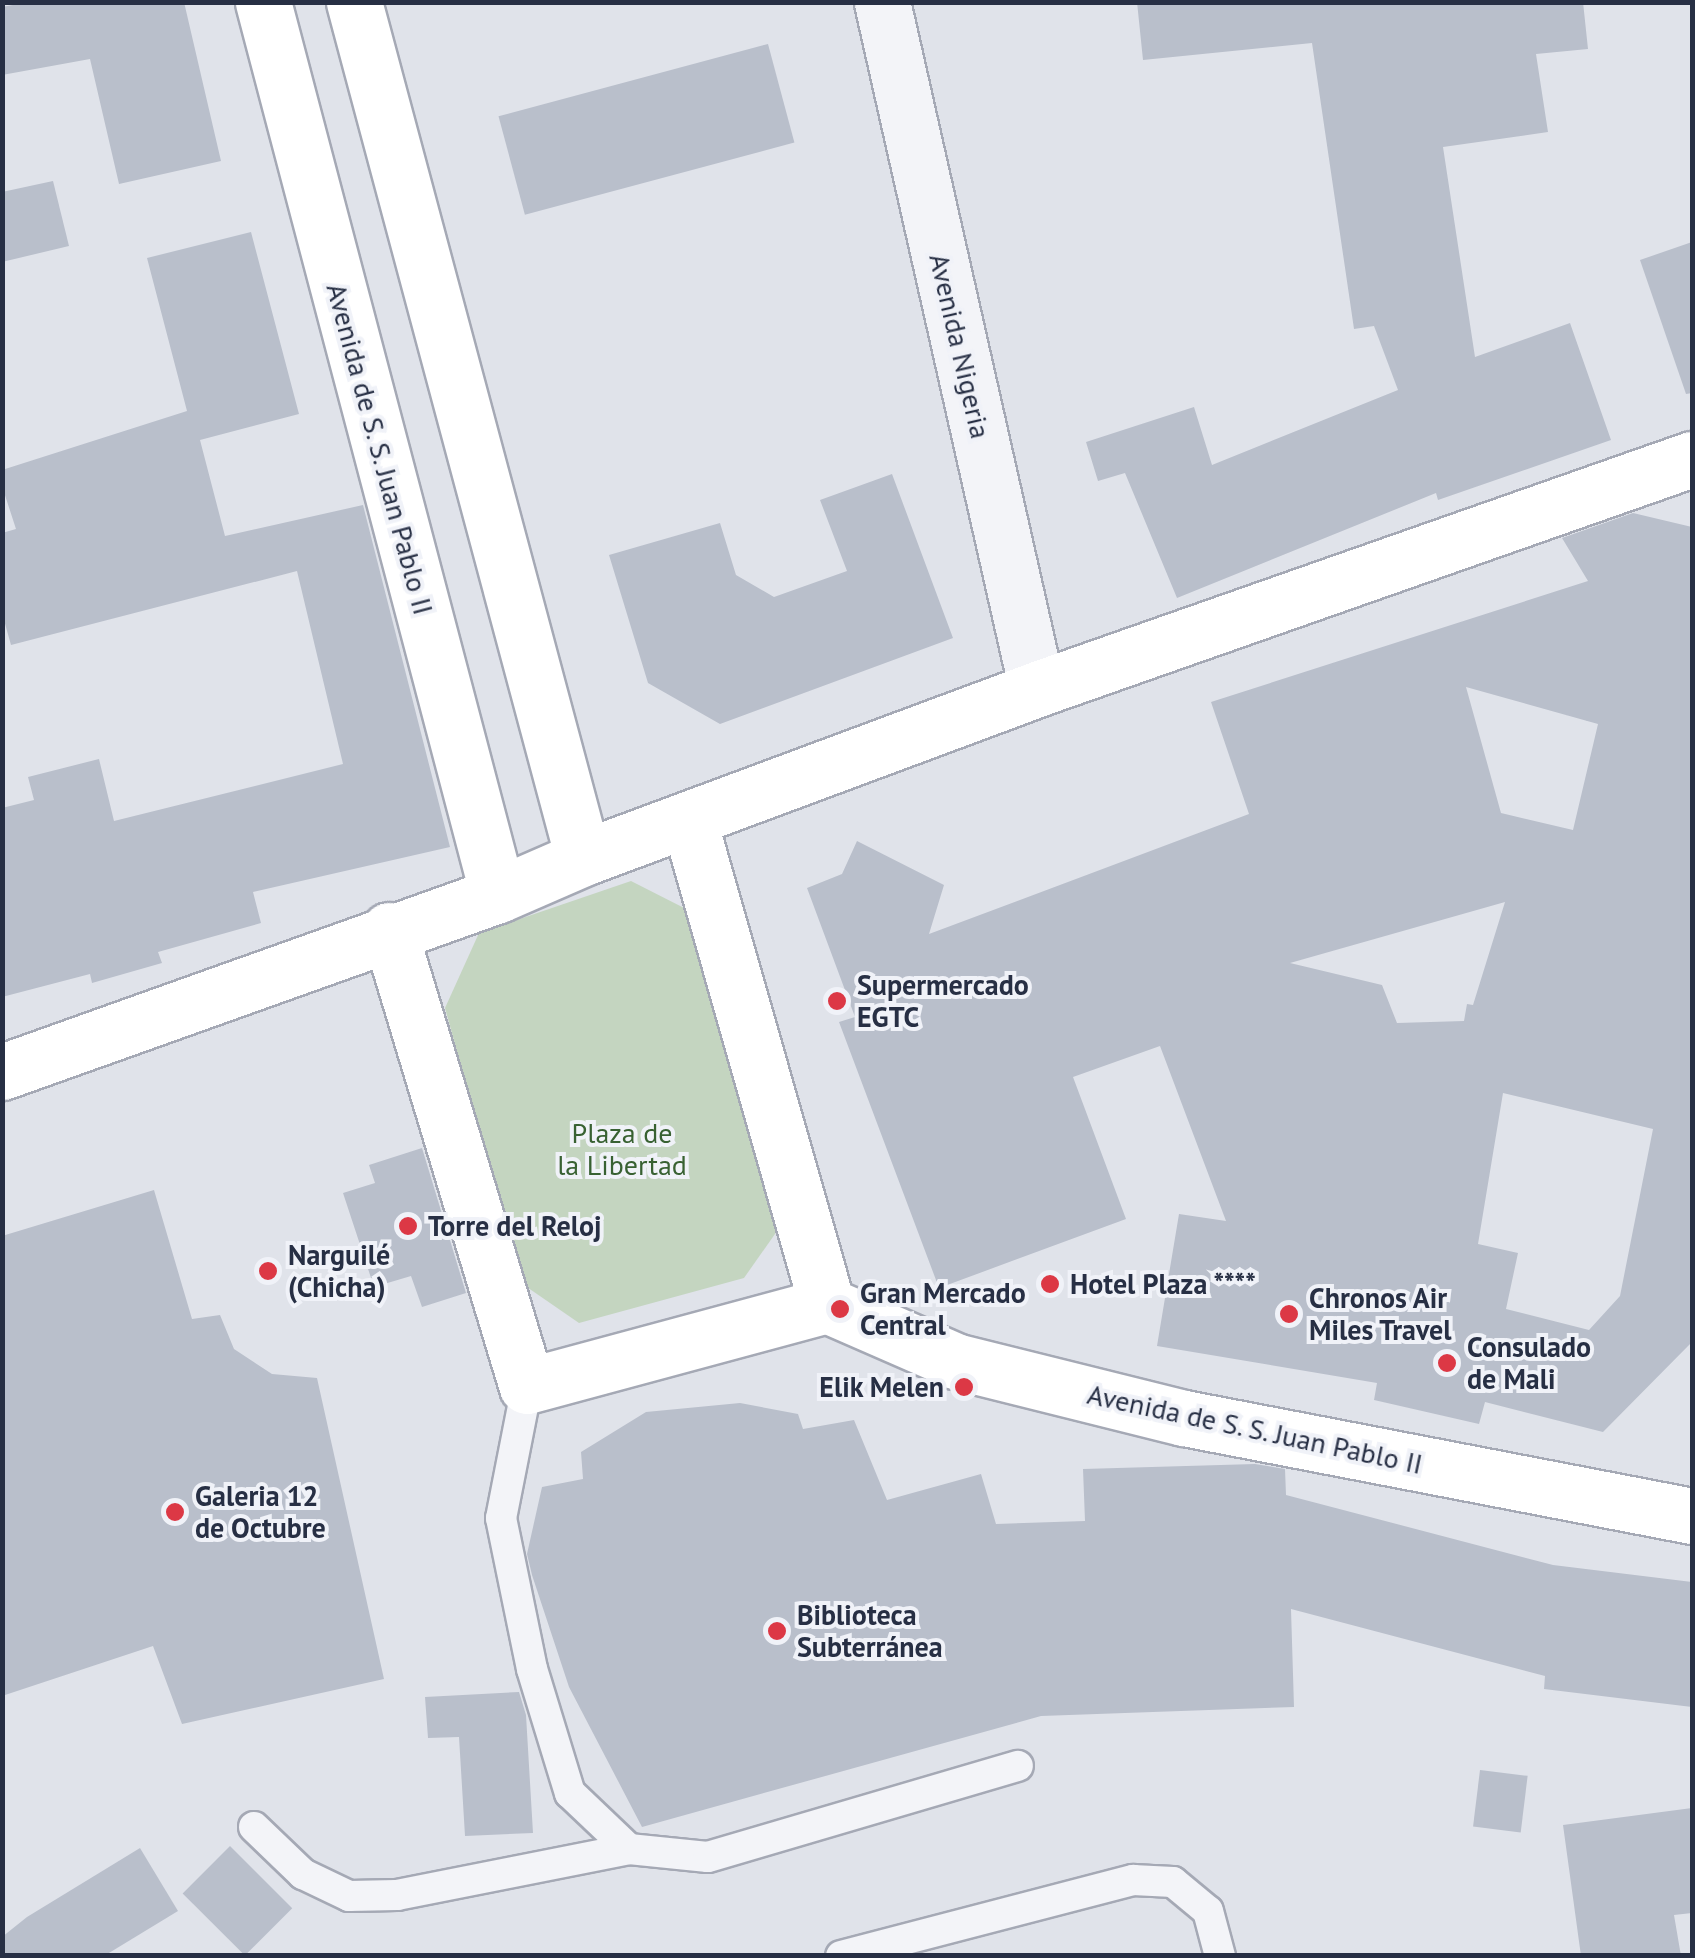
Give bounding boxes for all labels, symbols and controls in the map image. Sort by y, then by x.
street label: Avenida Nigeria [922,250,998,442]
street label: Avenida de S. S. Juan Pablo II [319,278,441,620]
place label: Supermercado EGTC [857,968,1029,1034]
marker: Supermercado EGTC [826,990,848,1012]
park label: Plaza de la Libertad [557,1116,687,1182]
place label: Torre del Reloj [428,1209,601,1243]
marker: Torre del Reloj [397,1215,419,1237]
place label: Narguilé (Chicha) [288,1238,390,1304]
marker: Narguilé (Chicha) [257,1260,279,1282]
place label: Hotel Plaza **** [1070,1267,1257,1301]
marker: Hotel Plaza **** [1039,1273,1061,1295]
place label: Gran Mercado Central [860,1276,1026,1342]
place label: Chronos Air Miles Travel [1309,1281,1453,1347]
marker: Gran Mercado Central [829,1298,851,1320]
marker: Chronos Air Miles Travel [1278,1303,1300,1325]
place label: Consulado de Mali [1467,1330,1591,1396]
marker: Consulado de Mali [1436,1352,1458,1374]
place label: Elik Melen [818,1370,944,1404]
marker: Elik Melen [953,1376,975,1398]
street label: Avenida de S. S. Juan Pablo II [1082,1377,1428,1481]
place label: Galeria 12 de Octubre [195,1479,326,1545]
marker: Galeria 12 de Octubre [164,1501,186,1523]
place label: Biblioteca Subterránea [797,1598,943,1664]
marker: Biblioteca Subterránea [766,1620,788,1642]

